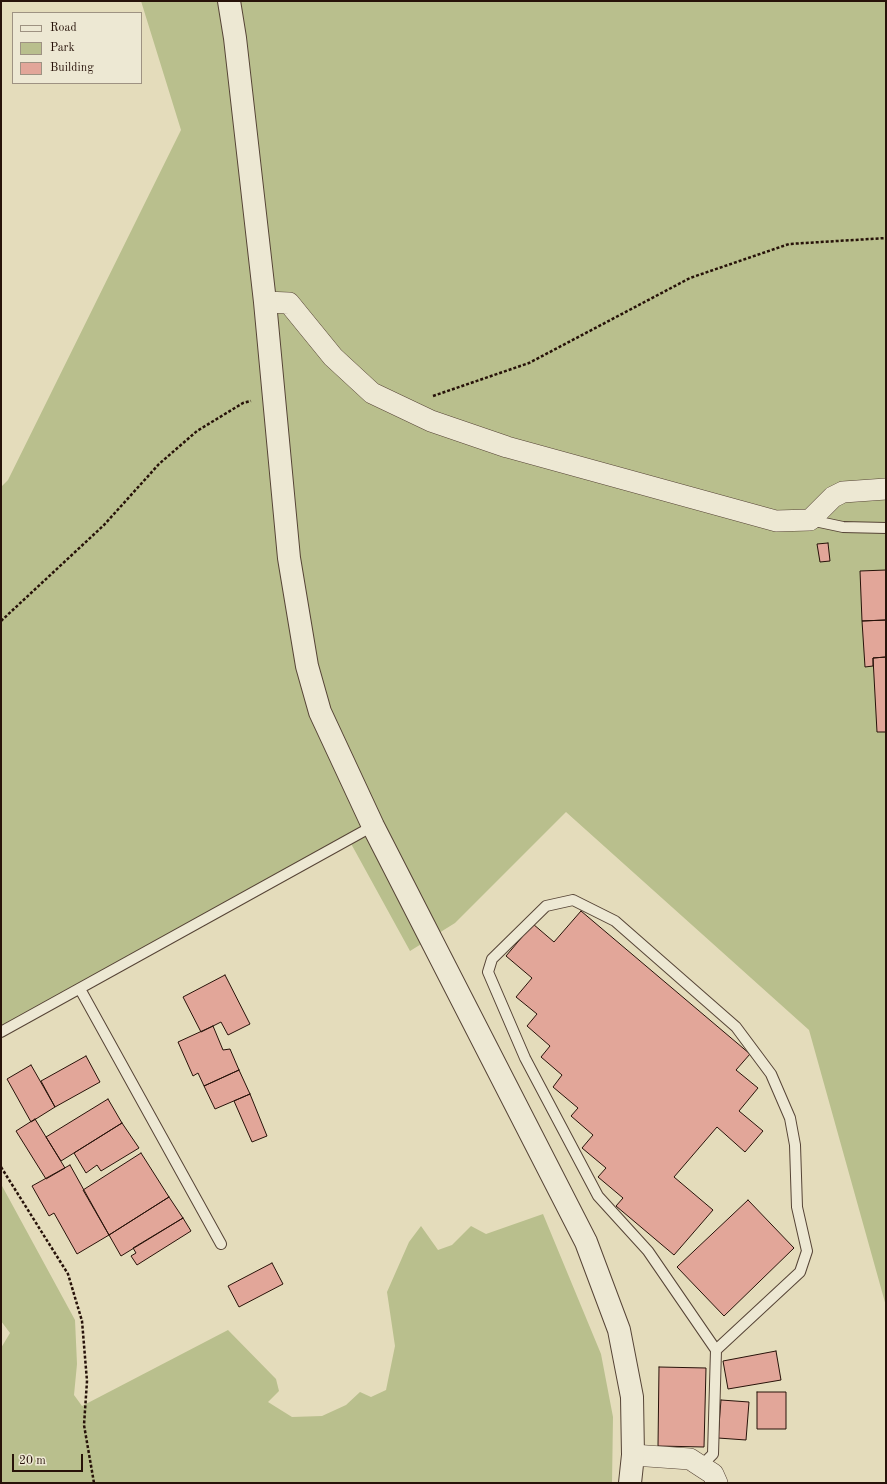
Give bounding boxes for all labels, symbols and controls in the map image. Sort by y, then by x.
legend [12,12,142,84]
text: Road [50,22,77,34]
text: Park [50,42,75,54]
text: Building [50,62,94,74]
scale bar [14,1446,85,1472]
text: 20 m [19,1455,46,1467]

